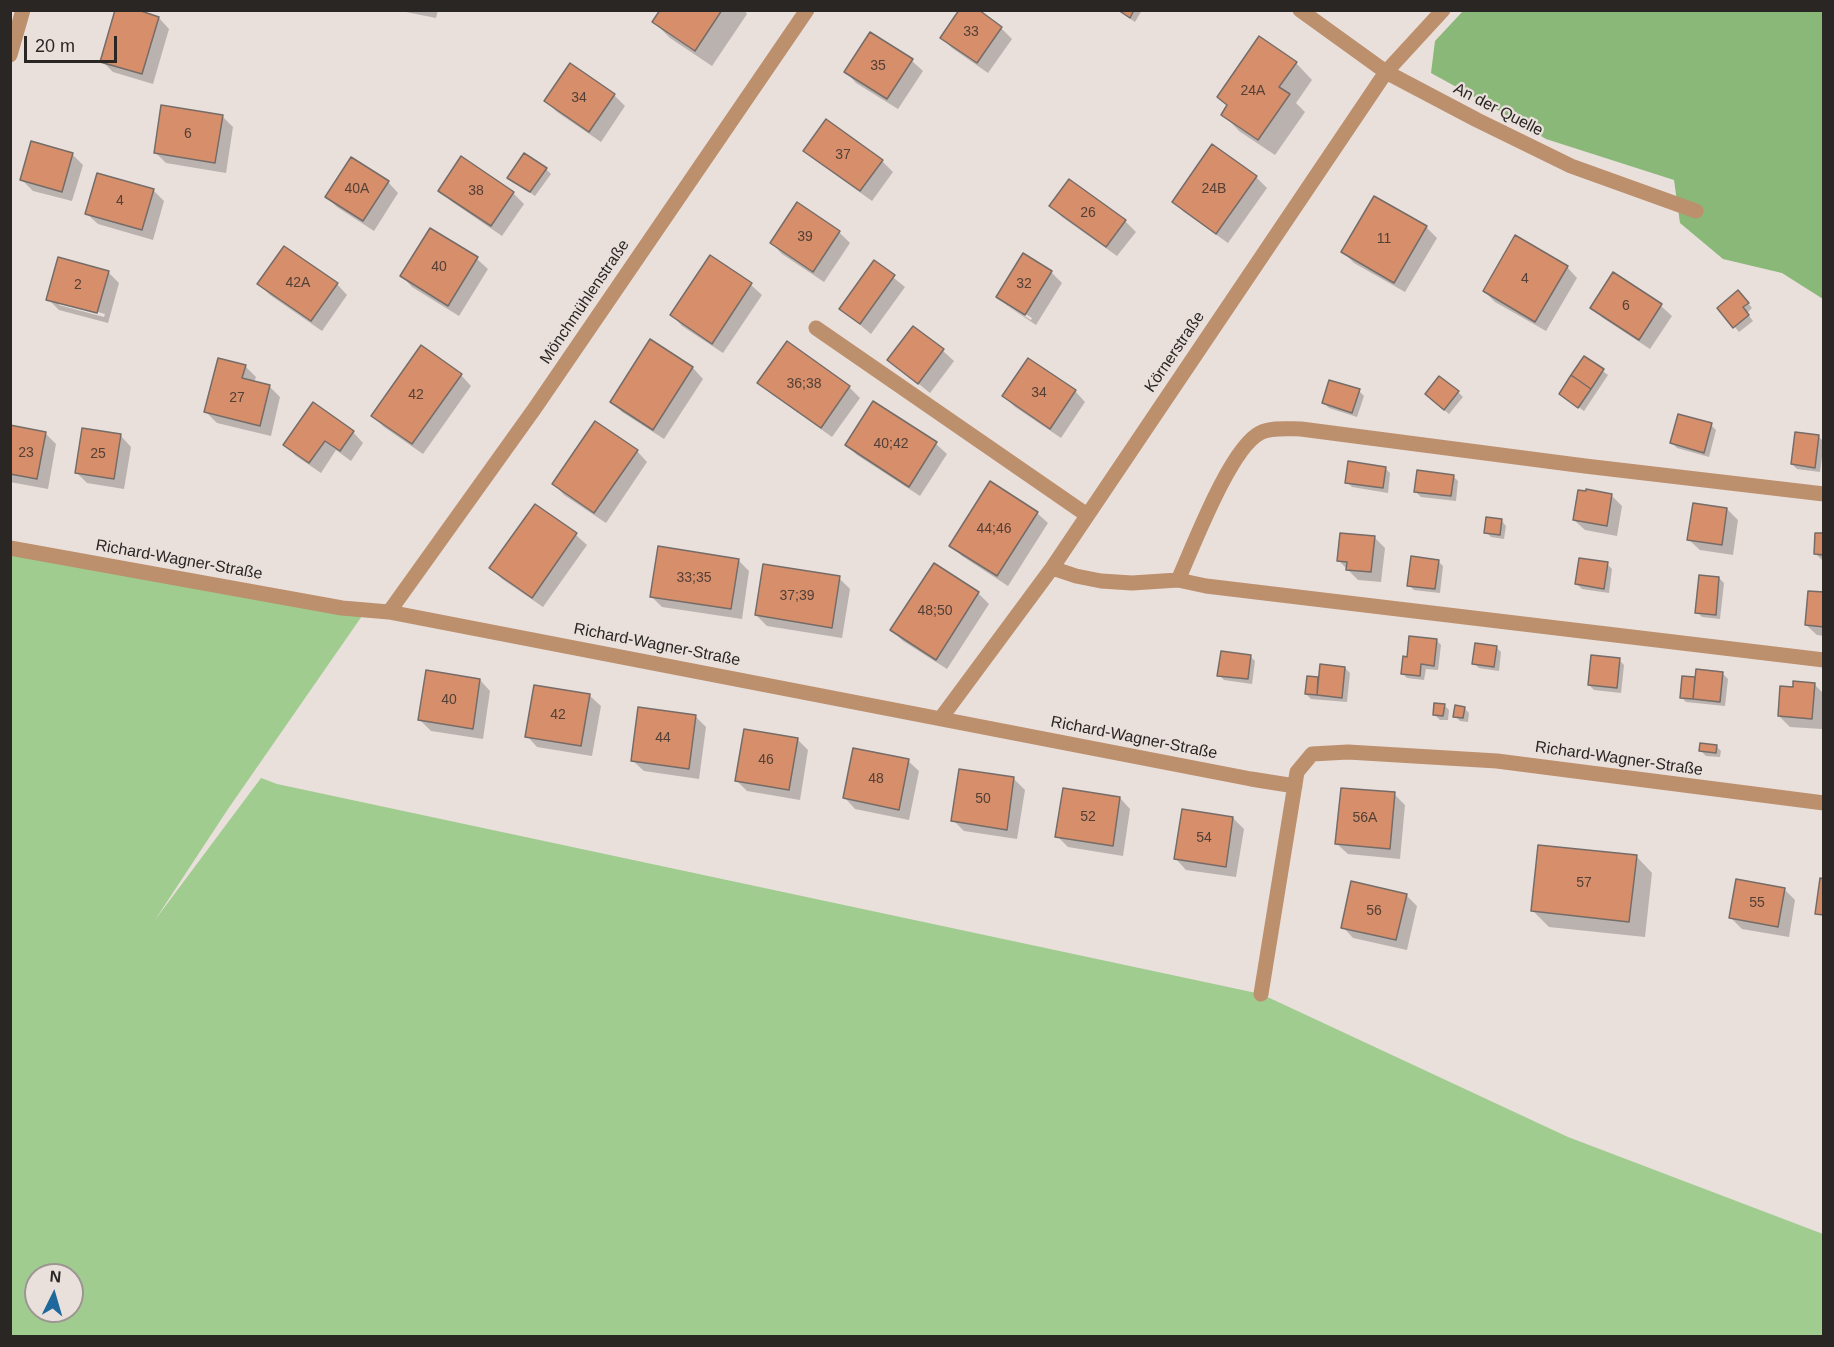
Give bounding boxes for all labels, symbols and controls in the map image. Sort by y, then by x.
scale bar [27,24,120,62]
house number: 33 [963,24,979,40]
text: 20 m [35,36,75,56]
house number: 35 [870,58,886,74]
street label: An der Quelle [1450,79,1546,141]
house number: 24A [1241,83,1265,99]
house number: 34 [571,90,587,106]
house number: 6 [184,126,192,142]
house number: 37 [835,147,851,163]
house number: 40A [345,181,369,197]
house number: 24B [1202,181,1226,197]
house number: 38 [468,183,484,199]
house number: 4 [116,193,124,209]
house number: 26 [1080,205,1096,221]
house number: 39 [797,229,813,245]
house number: 11 [1377,231,1391,247]
street label: Mönchmühlenstraße [536,236,634,368]
house number: 40 [431,259,447,275]
house number: 4 [1521,271,1529,287]
house number: 42A [286,275,310,291]
house number: 32 [1016,276,1032,292]
house number: 2 [74,277,82,293]
house number: 6 [1622,298,1630,314]
street label: Körnerstraße [1141,308,1209,396]
house number: 36;38 [786,376,822,392]
house number: 34 [1031,385,1047,401]
house number: 42 [408,387,424,403]
house number: 27 [229,390,245,406]
house number: 40;42 [873,436,909,452]
house number: 23 [18,445,34,461]
house number: 25 [90,446,106,462]
house number: 44;46 [976,521,1012,537]
street label: Richard-Wagner-Straße [94,536,264,584]
house number: 33;35 [676,570,712,586]
house number: 37;39 [779,588,815,604]
house number: 48;50 [917,603,953,619]
street label: Richard-Wagner-Straße [572,619,742,671]
house number: 40 [441,692,457,708]
house number: 42 [550,707,566,723]
street label: Richard-Wagner-Straße [1049,712,1219,764]
house number: 44 [655,730,671,746]
street label: Richard-Wagner-Straße [1534,738,1704,780]
house number: 46 [758,752,774,768]
house number: 48 [868,771,884,787]
house number: 50 [975,791,991,807]
house number: 52 [1080,809,1096,825]
house number: 56A [1353,810,1377,826]
house number: 54 [1196,830,1212,846]
house number: 57 [1576,875,1592,891]
house number: 55 [1749,895,1765,911]
house number: 56 [1366,903,1382,919]
north arrow [24,1263,84,1323]
text: N [49,1268,62,1286]

